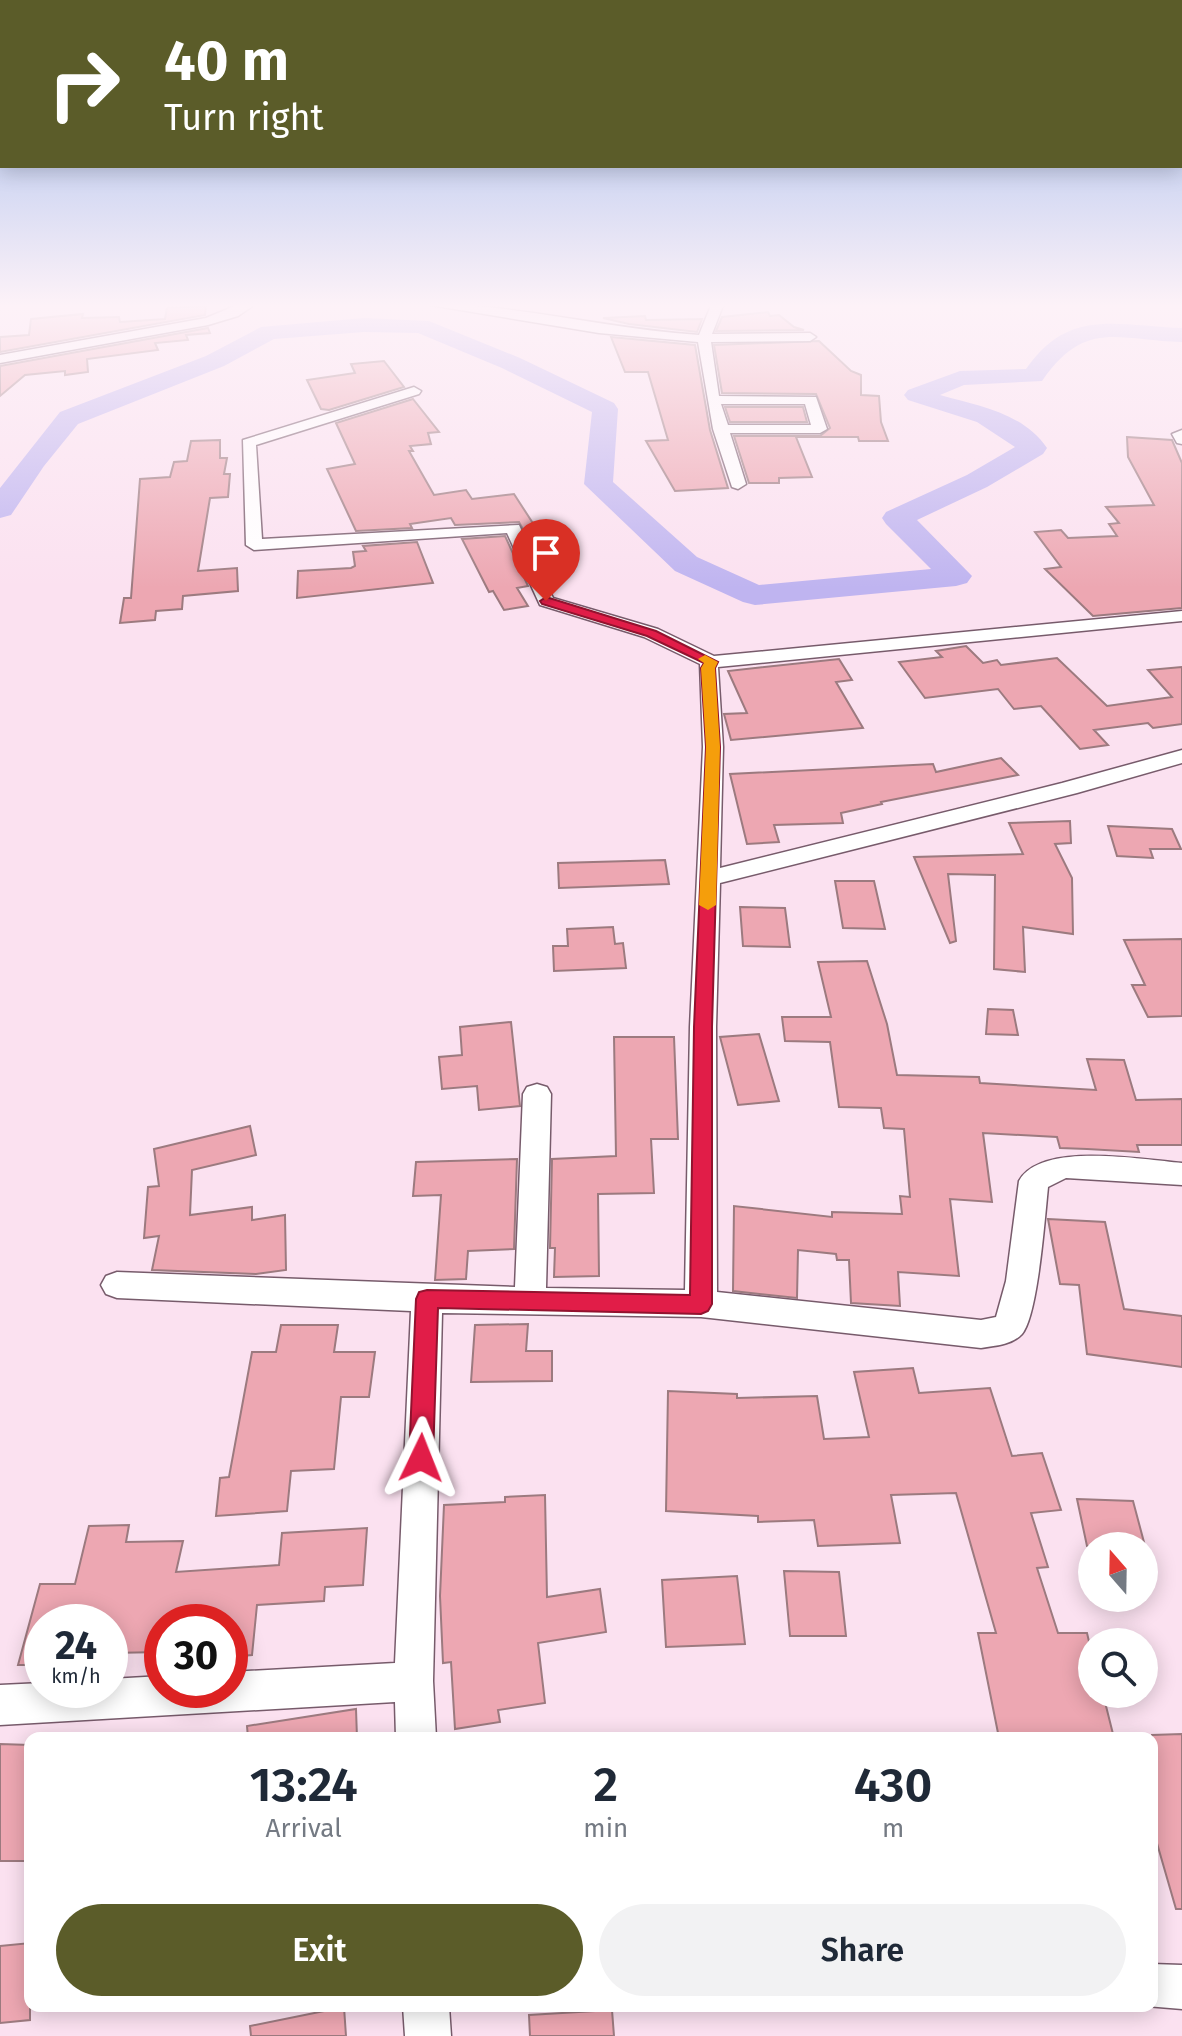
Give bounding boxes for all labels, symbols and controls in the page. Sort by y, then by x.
text: 40 m [164,28,289,95]
icon: right [32,32,136,136]
text: Turn right [164,96,324,140]
pin [512,519,580,601]
icon: arrive [524,531,568,575]
position arrow [379,1416,463,1500]
north arrow [1078,1532,1158,1612]
map controls [1078,1532,1158,1708]
speed limit sign: 30 [144,1604,248,1708]
text: 24 [55,1622,97,1670]
button: search [1078,1628,1158,1708]
text: km/h [51,1664,101,1688]
text: 13:24 [250,1756,358,1814]
text: 2 [594,1756,618,1814]
text: 430 [854,1756,932,1814]
text: Arrival [266,1813,342,1844]
text: min [583,1813,628,1844]
text: m [882,1813,904,1844]
button: Exit [56,1904,583,1996]
button: Share [599,1904,1126,1996]

